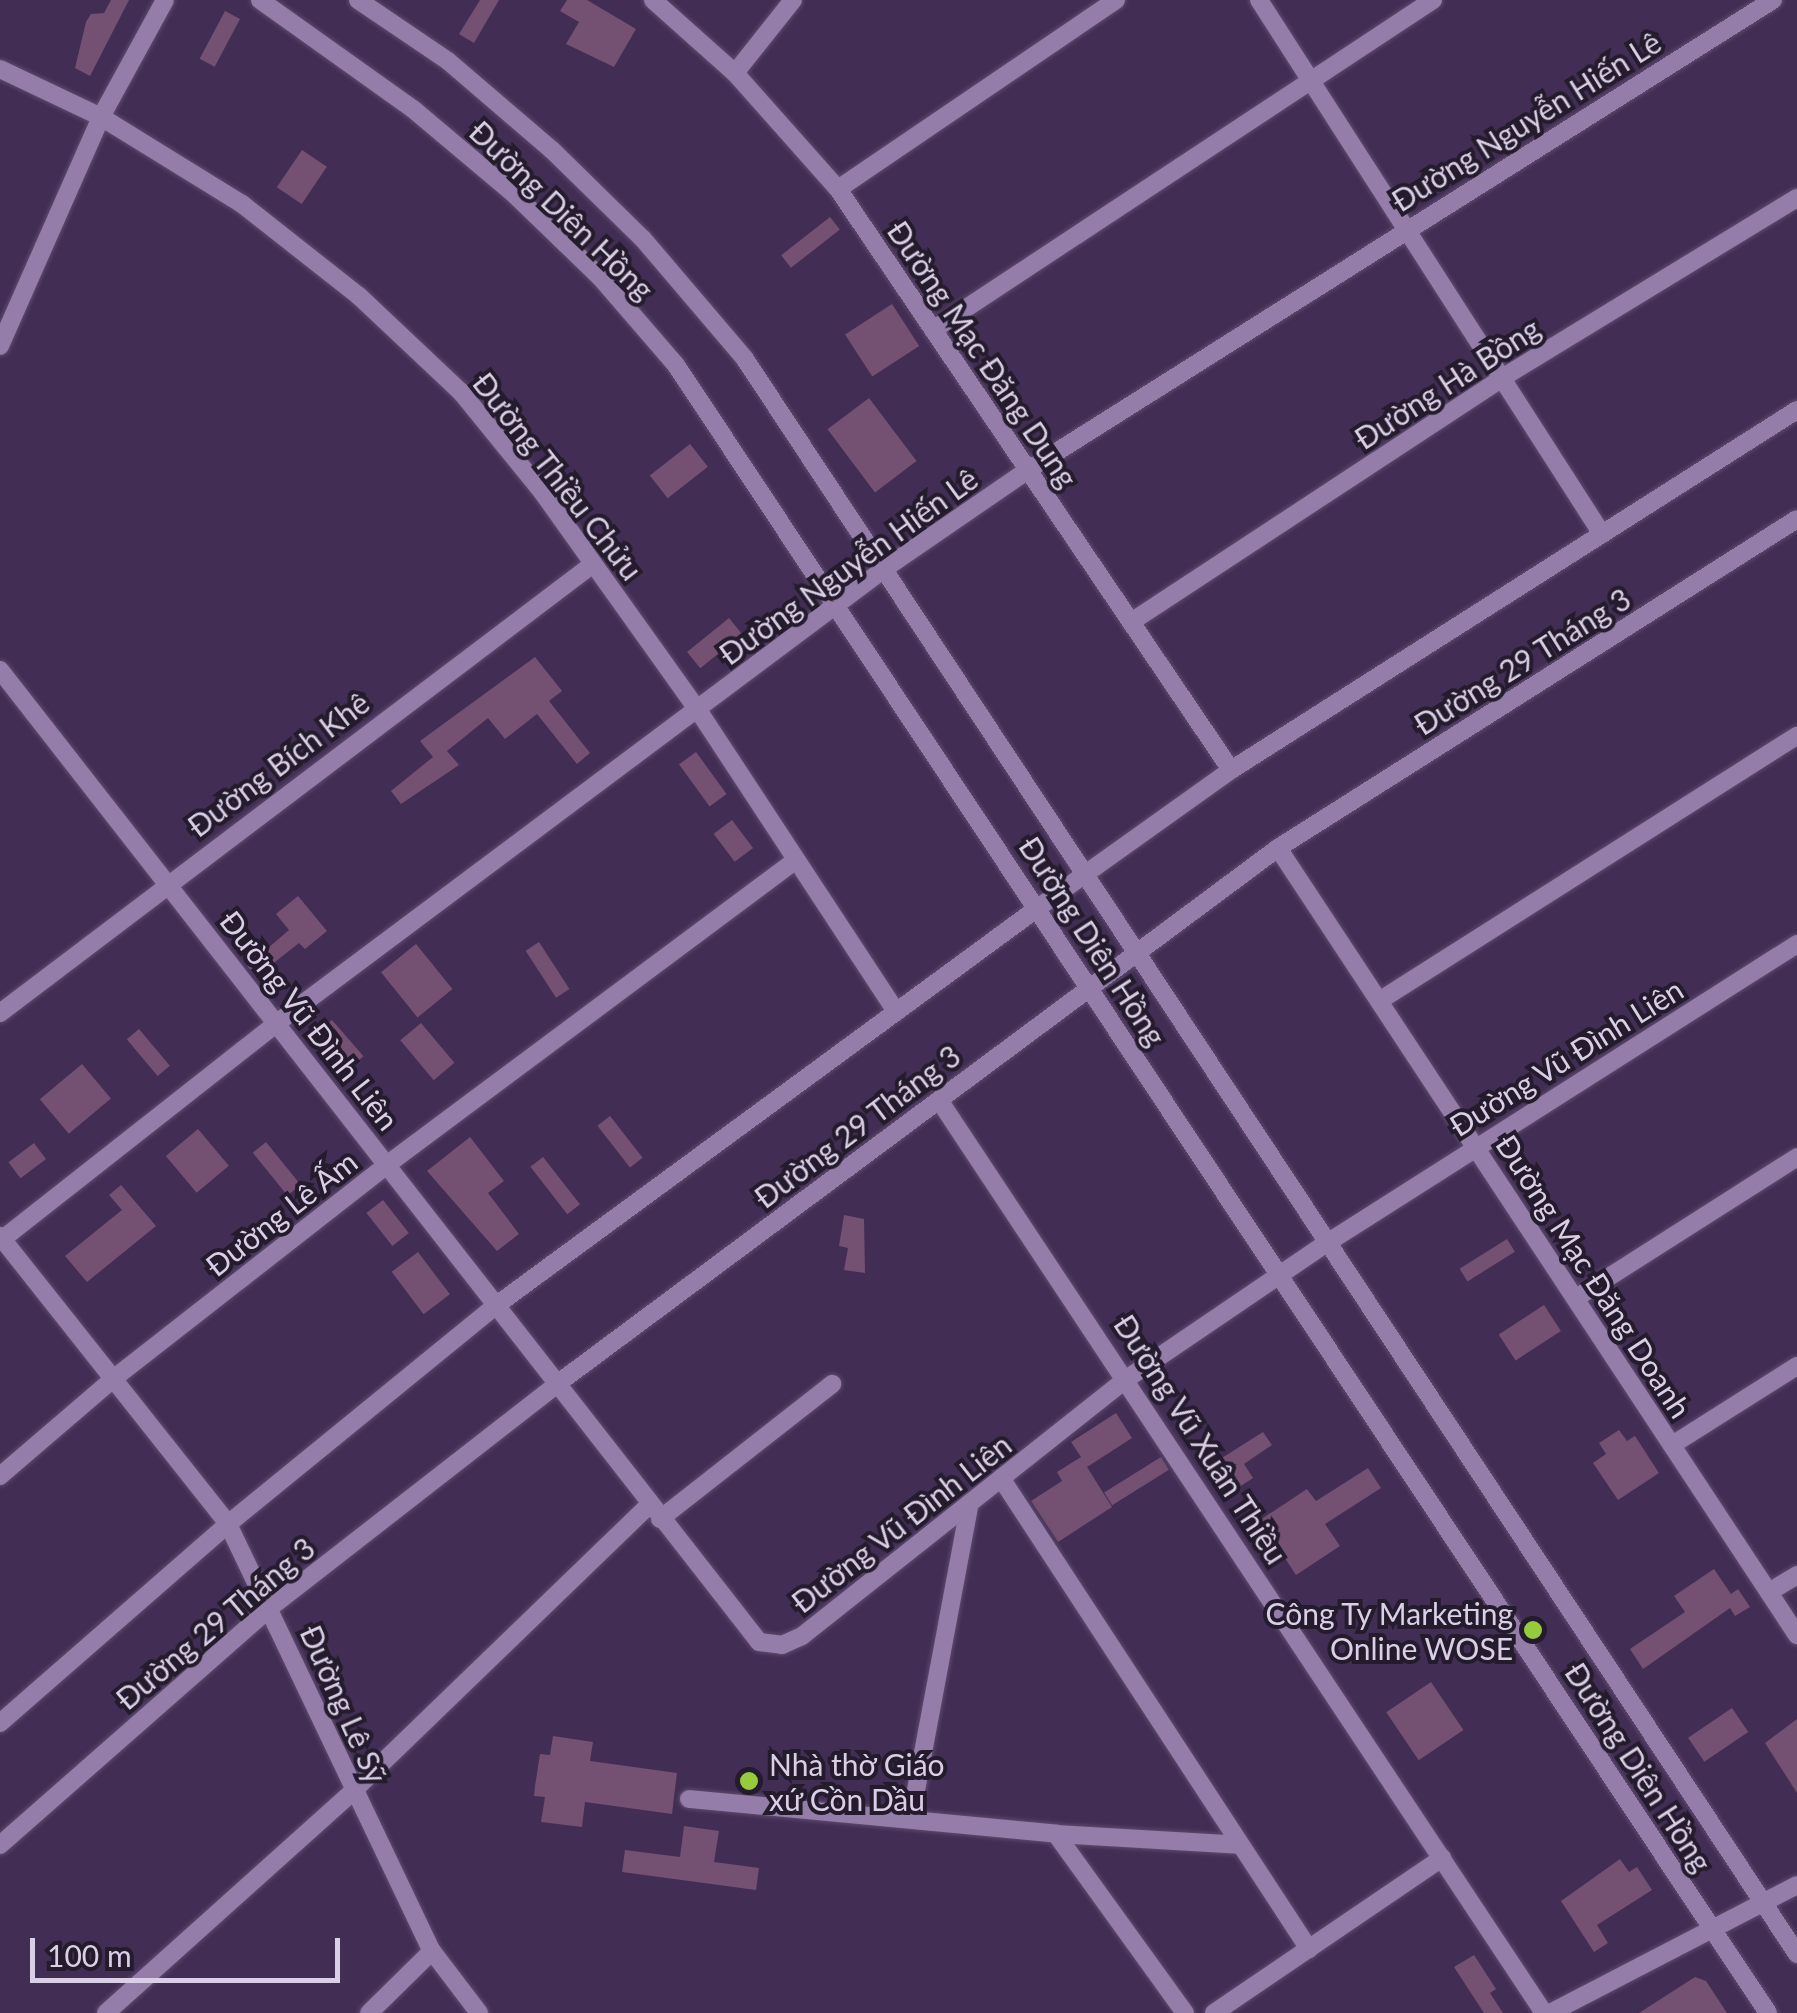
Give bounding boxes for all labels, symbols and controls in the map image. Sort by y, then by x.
street label: Đường Nguyễn Hiến Lê [1385,23,1667,219]
street label: Đường Diên Hồng [463,113,661,307]
street label: Đường Mạc Đăng Dung [880,214,1086,494]
street label: Đường Hà Bồng [1348,310,1546,456]
street label: Đường Thiều Chửu [466,365,650,587]
street label: Đường Nguyễn Hiến Lê [712,460,984,672]
street label: Đường 29 Tháng 3 [1407,580,1637,742]
street label: Đường Bích Khê [180,684,376,844]
street label: Đường Diên Hồng [1012,830,1174,1052]
street label: Đường Vũ Đình Liên [213,903,407,1137]
street label: Đường Vũ Đình Liên [1442,970,1690,1144]
street label: Đường 29 Tháng 3 [747,1037,967,1215]
street label: Đường Mạc Đăng Doanh [1489,1128,1699,1424]
street label: Đường Lê Ấm [198,1143,364,1283]
street label: Đường Vũ Xuân Thiều [1106,1307,1296,1571]
street label: Đường Vũ Đình Liên [784,1426,1018,1620]
street label: Đường 29 Tháng 3 [108,1529,322,1717]
place label: Công Ty Marketing Online WOSE [1264,1595,1513,1666]
marker: Công Ty Marketing Online WOSE [1522,1619,1544,1641]
street label: Đường Lê Sỹ [293,1620,395,1788]
street label: Đường Diên Hồng [1558,1656,1720,1878]
place label: Nhà thờ Giáo xứ Cồn Dầu [769,1746,945,1816]
marker: Nhà thờ Giáo xứ Cồn Dầu [738,1770,760,1792]
scale bar [35,1918,345,1980]
text: 100 m [47,1937,132,1973]

